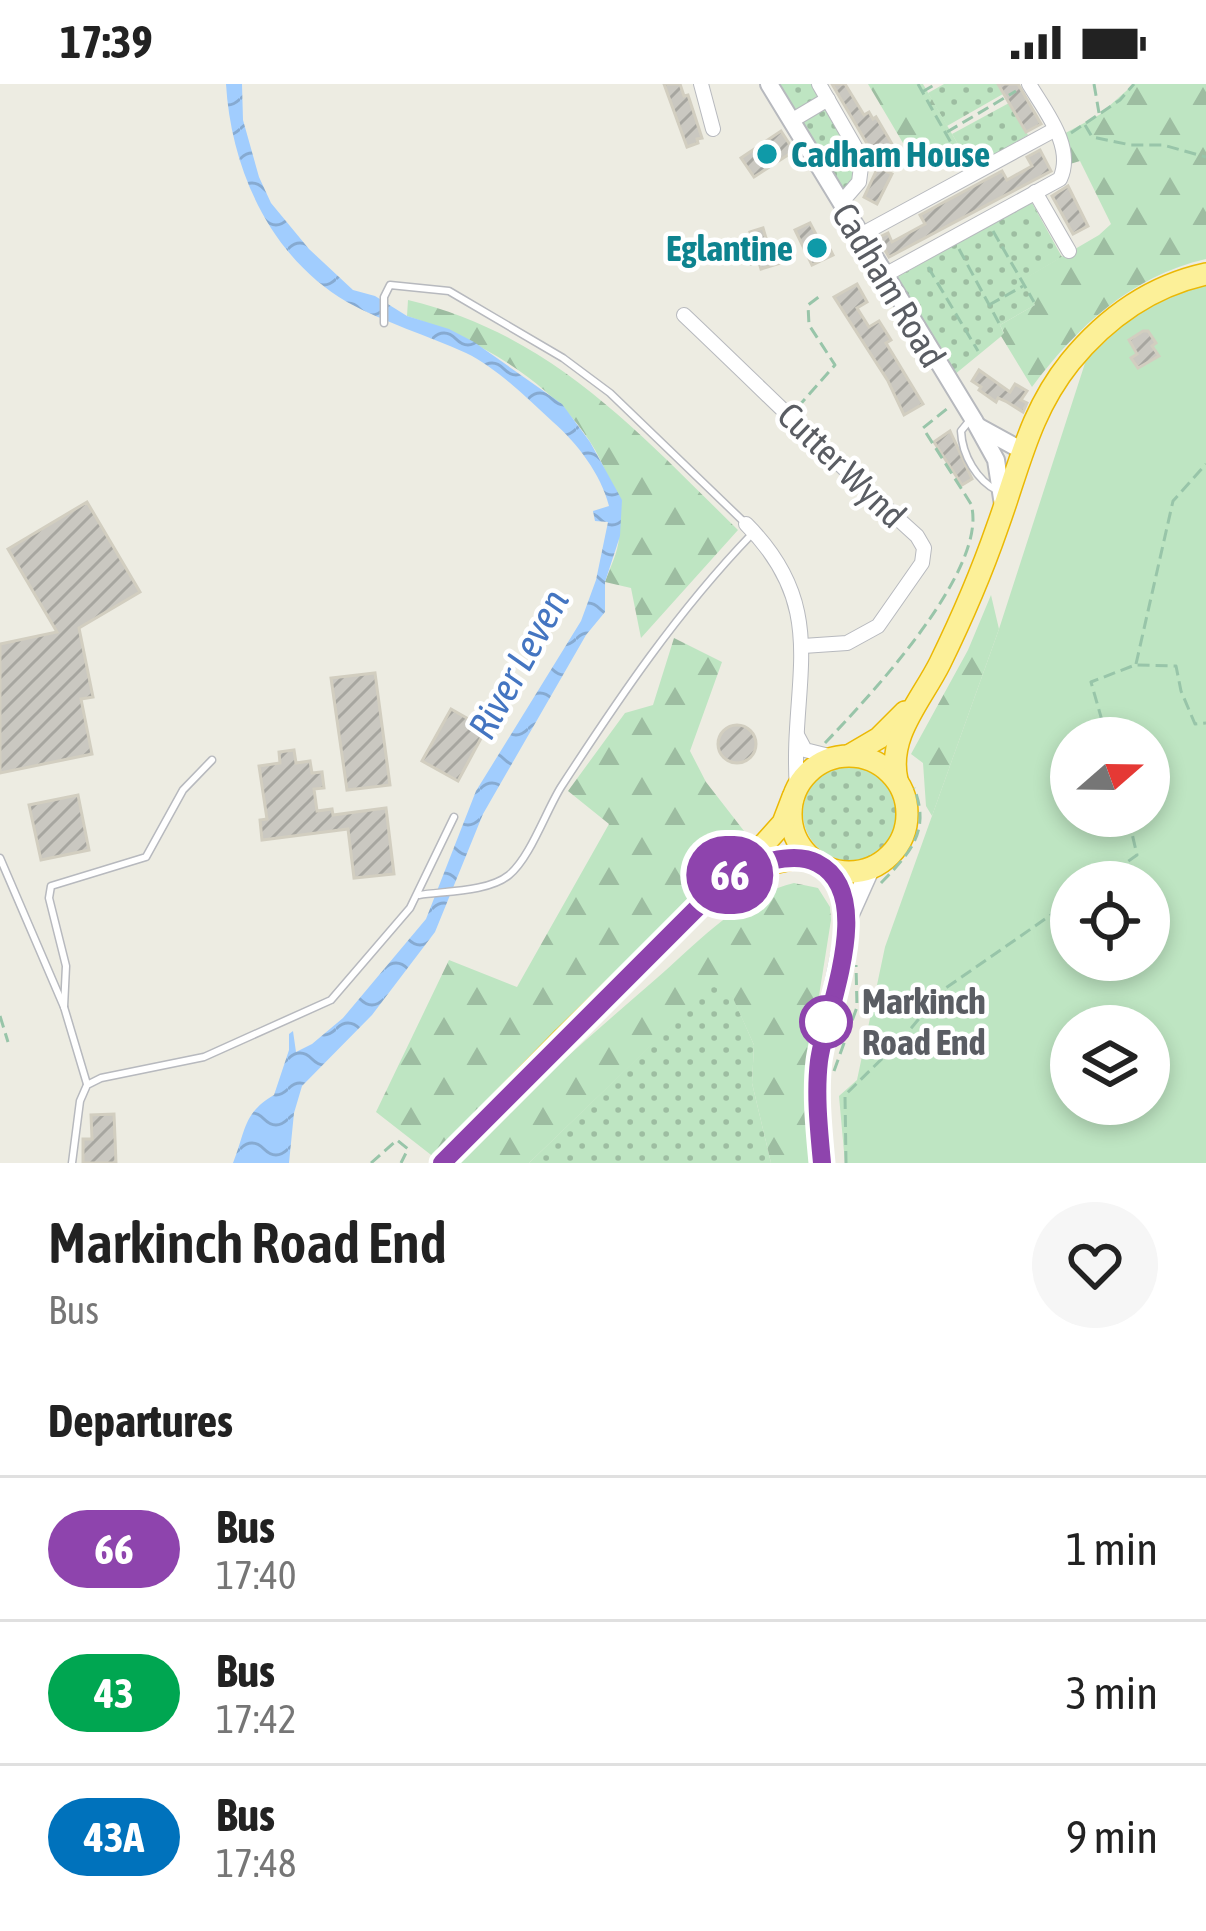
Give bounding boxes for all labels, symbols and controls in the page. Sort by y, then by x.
text: 17:39 [60,16,153,68]
place label: Cadham House [791,133,990,175]
marker: Cadham House [754,141,780,167]
street label: Cadham Road [824,195,954,375]
place label: Eglantine [666,227,793,269]
marker: Eglantine [804,235,830,261]
street label: Cutter Wynd [769,394,915,536]
water label: River Leven [459,582,577,746]
north arrow [1050,717,1170,837]
map controls [1050,717,1170,1125]
line badge: 66 [676,836,784,914]
text: 66 [710,851,750,899]
button: locate [1050,861,1170,981]
place label: Markinch Road End [862,980,986,1063]
marker: Markinch Road End [801,997,851,1047]
button: layers [1050,1005,1170,1125]
button: heart [1032,1202,1158,1328]
text: Markinch Road End [48,1210,447,1275]
text: Bus [48,1288,99,1332]
text: Departures [48,1395,233,1447]
text: Bus [216,1501,275,1553]
text: 1 min [1066,1523,1158,1575]
text: 66 [94,1525,134,1573]
text: 17:40 [216,1553,296,1597]
text: Bus [216,1645,275,1697]
text: 3 min [1066,1667,1158,1719]
text: 43 [94,1669,134,1717]
text: 17:42 [216,1697,296,1741]
text: Bus [216,1789,275,1841]
text: 9 min [1066,1811,1158,1863]
text: 43A [84,1813,144,1861]
text: 17:48 [216,1841,296,1885]

